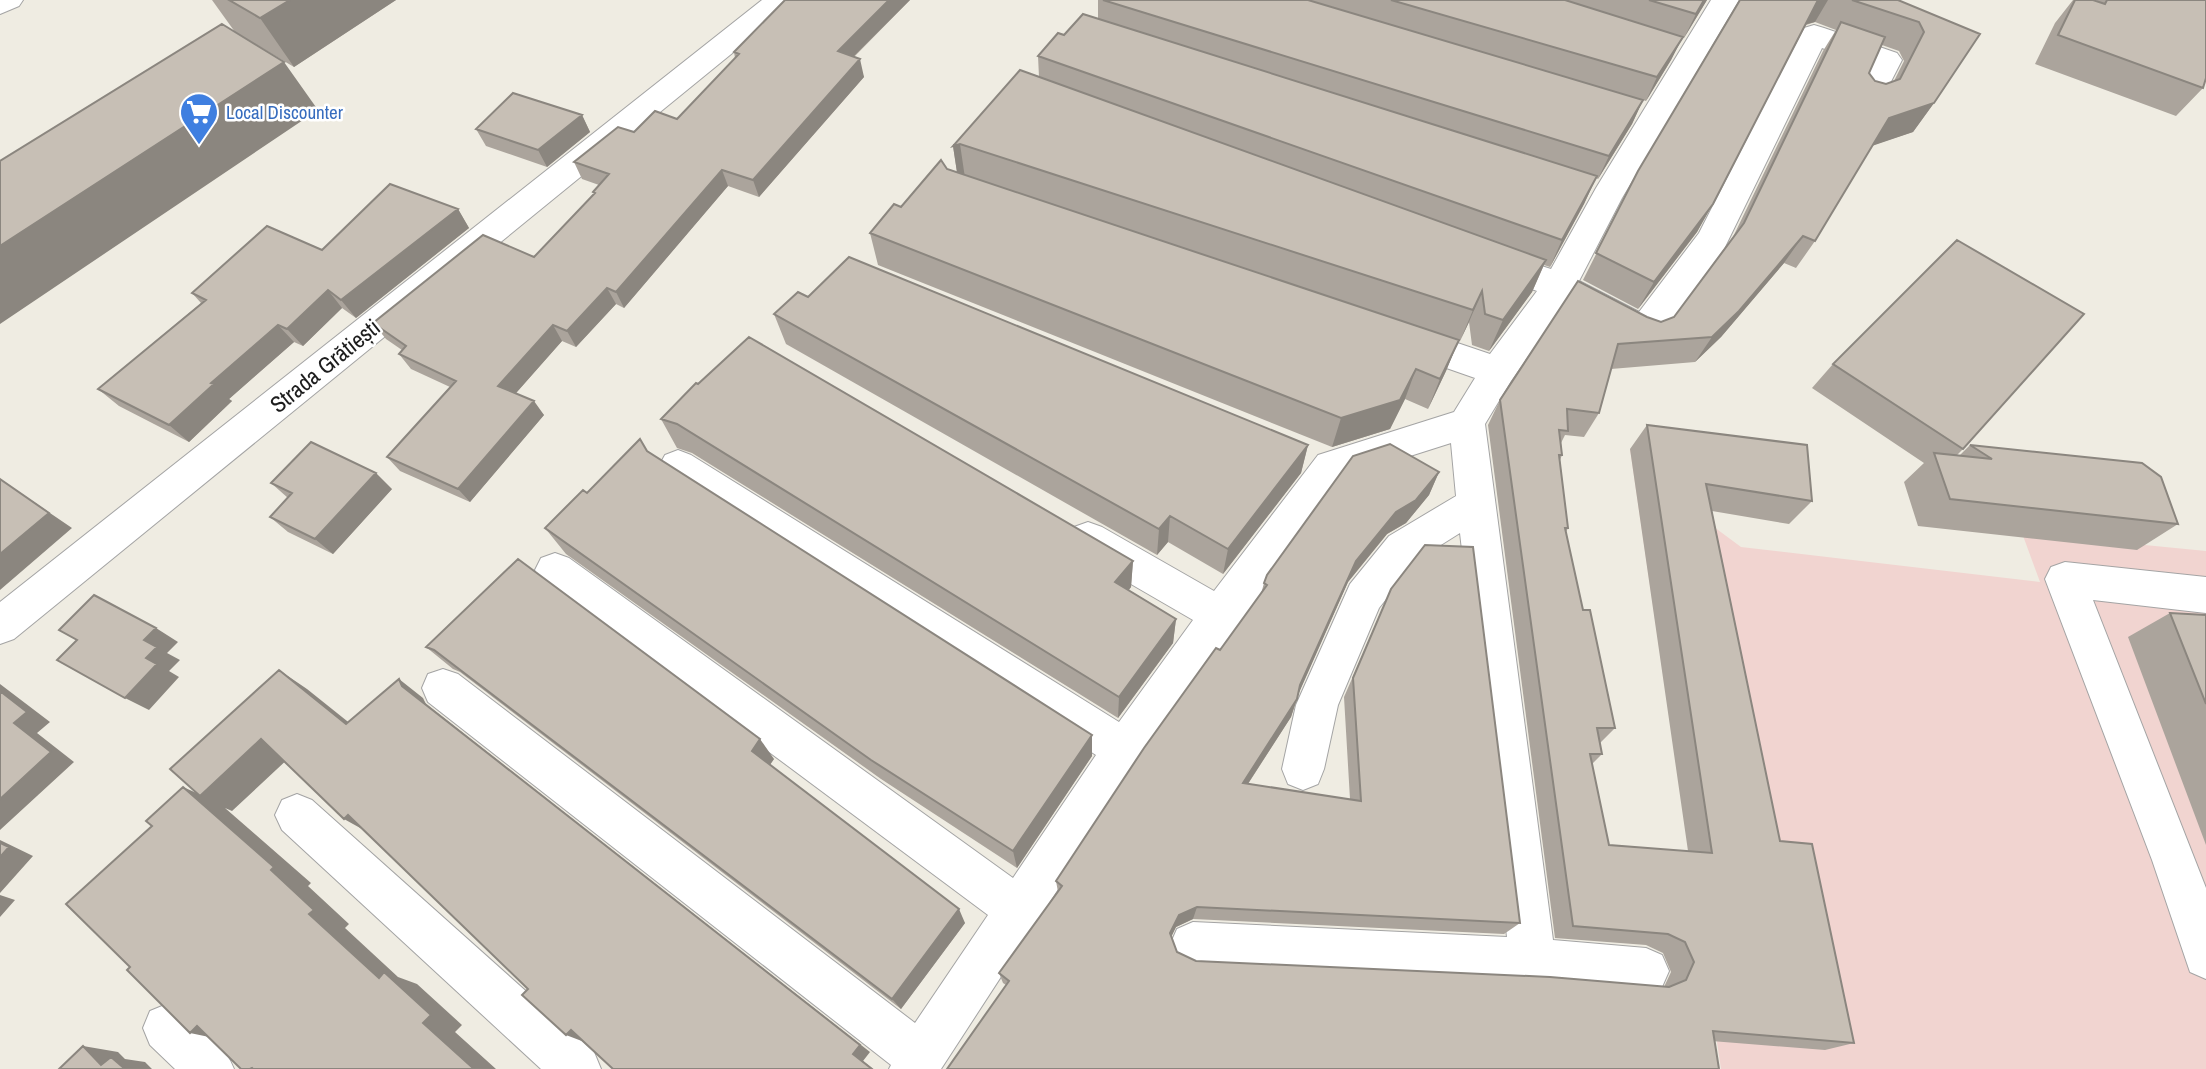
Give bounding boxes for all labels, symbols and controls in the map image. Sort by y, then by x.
supermarket icon: Local Discounter [178,91,220,146]
place label: Local Discounter [226,99,344,125]
street label: Strada Grătiești [263,312,386,420]

